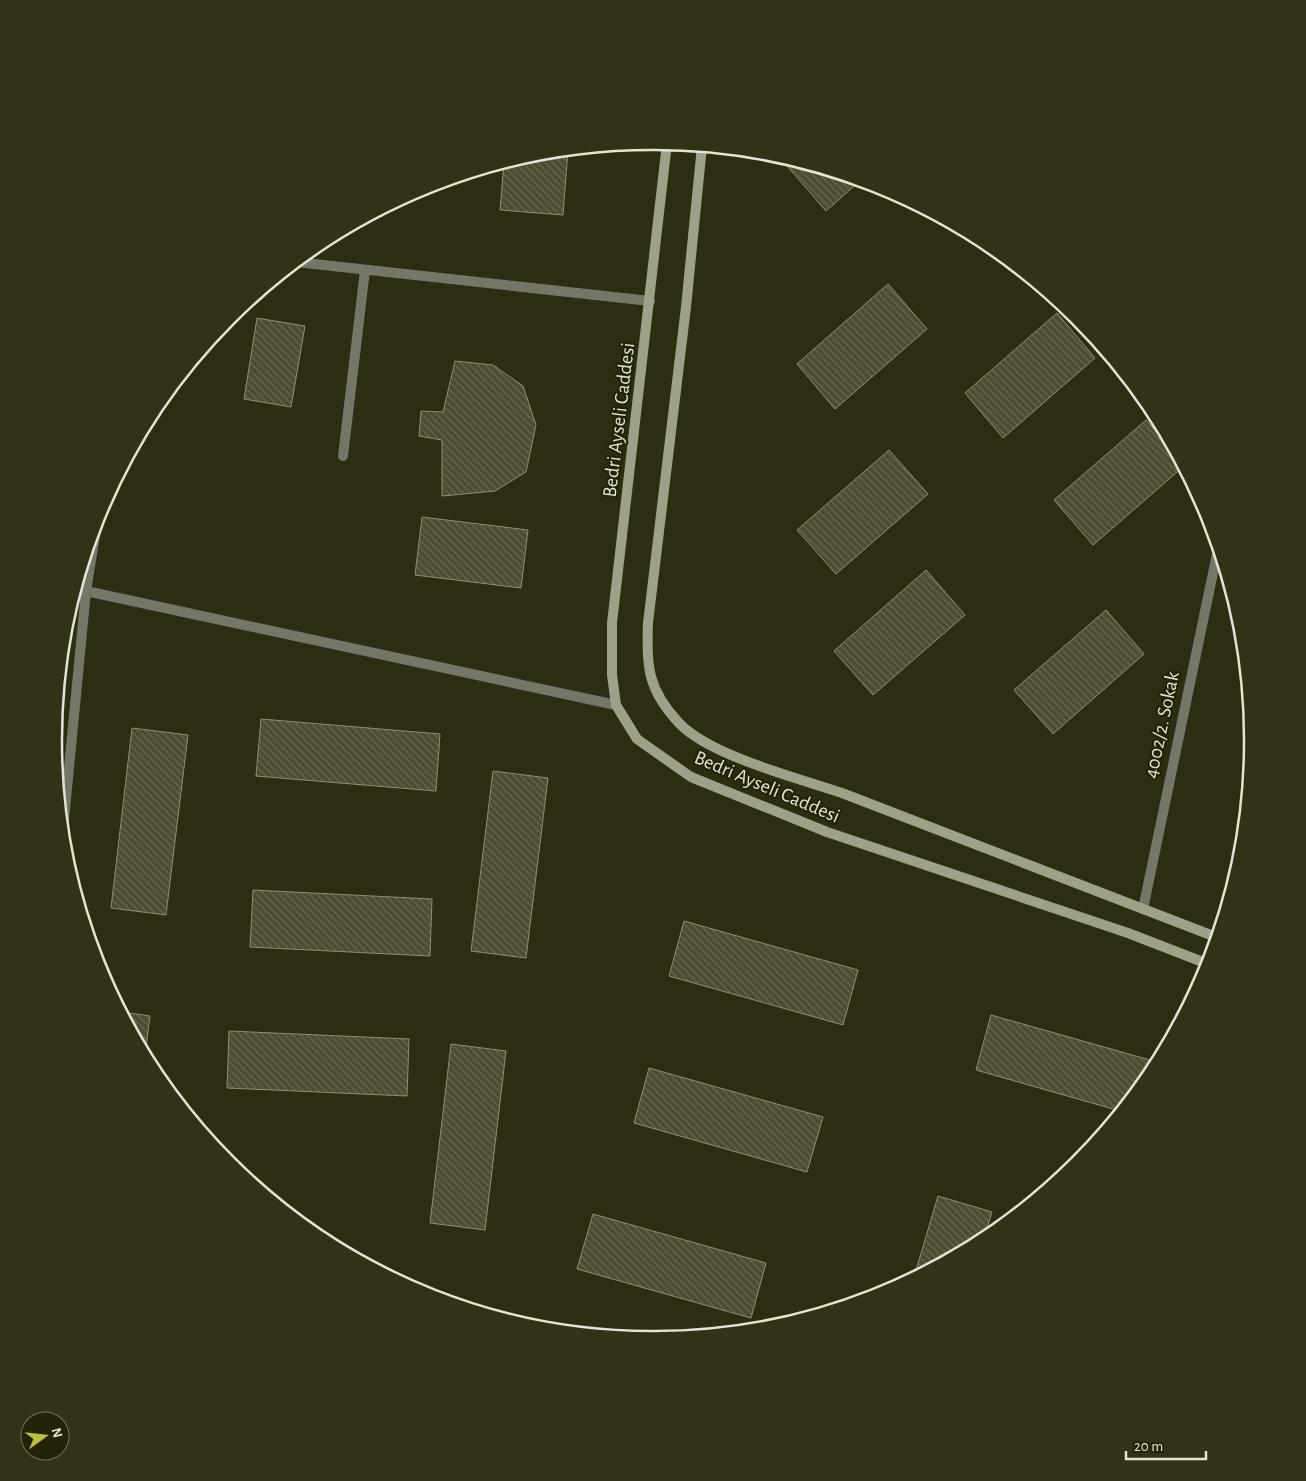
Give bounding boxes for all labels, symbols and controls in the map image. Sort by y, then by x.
street label: Bedri Ayseli Caddesi [600,341,638,499]
street label: 4002/2. Sokak [1141,670,1183,780]
street label: Bedri Ayseli Caddesi [691,747,843,827]
north arrow [20,1411,70,1461]
text: N [49,1426,65,1439]
scale bar [1126,1428,1206,1460]
text: 20 m [1134,1439,1163,1454]

